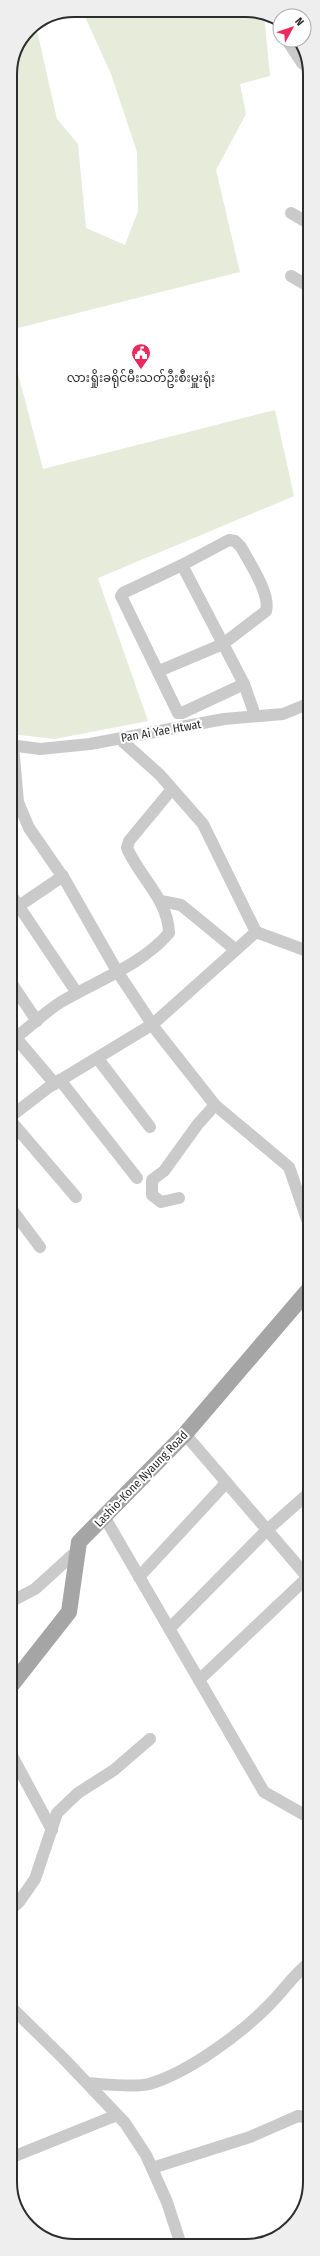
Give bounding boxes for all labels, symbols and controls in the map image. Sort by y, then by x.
north arrow [272,8,312,48]
text: N [292,15,306,29]
public building icon: လားရှိုးခရိုင်မီးသတ်ဦးစီးမှူးရုံး [130,342,152,370]
place label: လားရှိုးခရိုင်မီးသတ်ဦးစီးမှူးရုံး [67,369,215,388]
street label: Pan Ai Yae Htwat [120,717,202,745]
street label: Lashio-Kone Nyaung Road [91,1428,191,1530]

